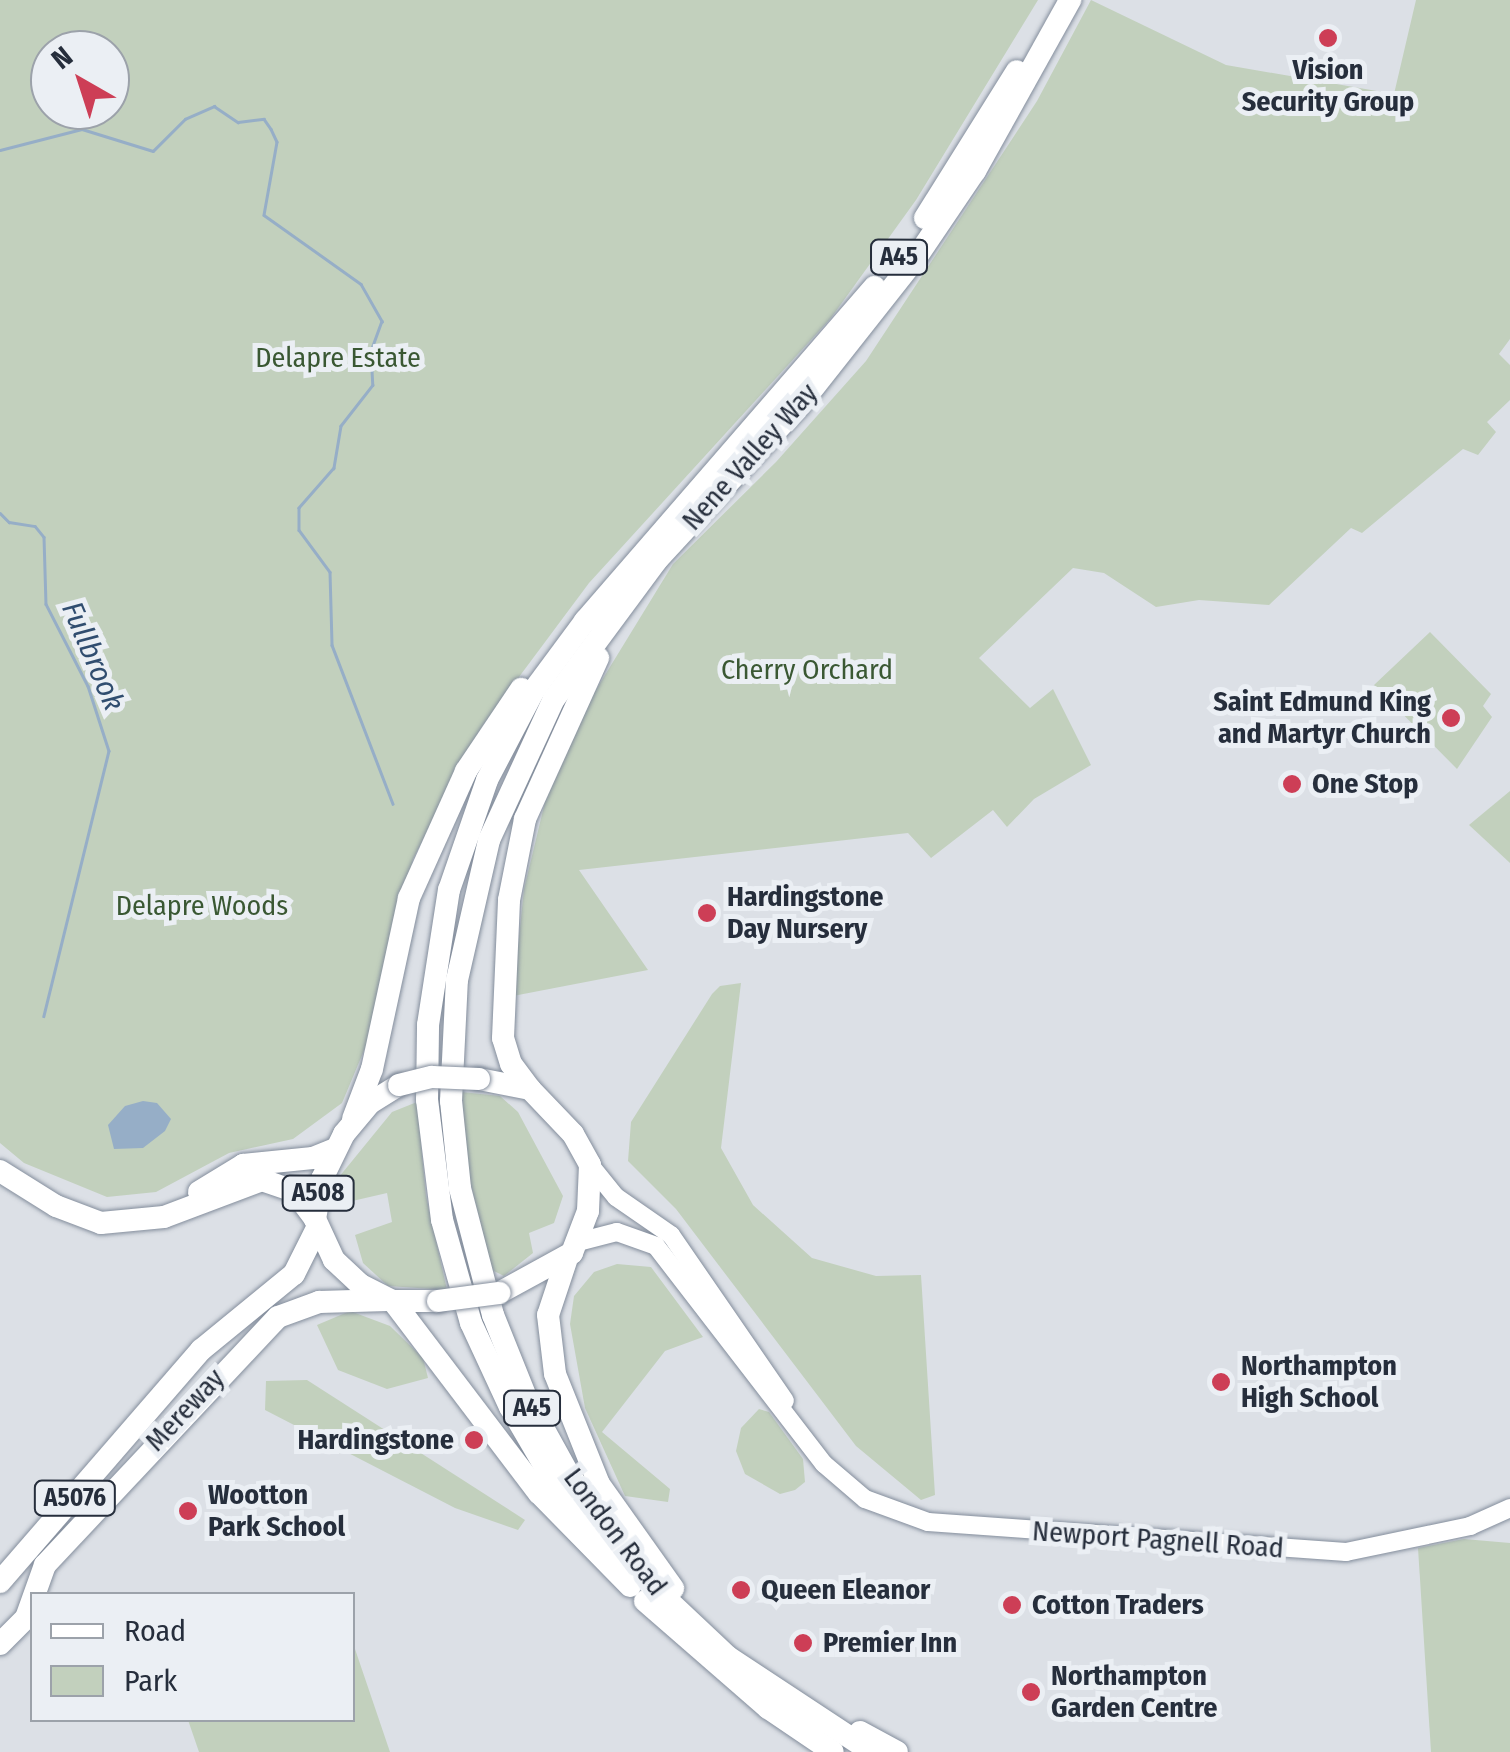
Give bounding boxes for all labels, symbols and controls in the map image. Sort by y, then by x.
marker: Vision Security Group [1317,27,1339,49]
north arrow [30,30,130,130]
text: N [45,40,79,76]
place label: Vision Security Group [1242,53,1414,119]
road number: A45 [869,237,929,277]
park label: Delapre Estate [255,341,421,375]
street label: Nene Valley Way [675,377,825,537]
water label: Fullbrook [54,596,132,716]
park label: Cherry Orchard [721,653,893,687]
place label: Saint Edmund King and Martyr Church [1213,685,1431,751]
marker: Saint Edmund King and Martyr Church [1440,707,1462,729]
place label: One Stop [1312,767,1418,801]
marker: One Stop [1281,773,1303,795]
place label: Hardingstone Day Nursery [727,880,884,946]
park label: Delapre Woods [116,889,288,923]
marker: Hardingstone Day Nursery [696,902,718,924]
road number: A508 [280,1173,356,1213]
place label: Northampton High School [1241,1349,1397,1415]
street label: Mereway [139,1362,231,1458]
marker: Northampton High School [1210,1371,1232,1393]
road number: A45 [502,1388,562,1428]
place label: Hardingstone [297,1423,454,1457]
marker: Hardingstone [463,1429,485,1451]
street label: London Road [556,1462,674,1602]
road number: A5076 [32,1478,118,1518]
place label: Wootton Park School [208,1478,345,1544]
marker: Wootton Park School [177,1500,199,1522]
street label: Newport Pagnell Road [1031,1514,1285,1566]
place label: Queen Eleanor [761,1573,930,1607]
marker: Queen Eleanor [730,1579,752,1601]
place label: Cotton Traders [1032,1588,1204,1622]
legend [30,1592,355,1722]
marker: Cotton Traders [1001,1594,1023,1616]
text: Road [124,1613,186,1649]
place label: Premier Inn [823,1626,957,1660]
marker: Premier Inn [792,1632,814,1654]
place label: Northampton Garden Centre [1051,1659,1217,1725]
text: Park [124,1663,177,1699]
marker: Northampton Garden Centre [1020,1681,1042,1703]

